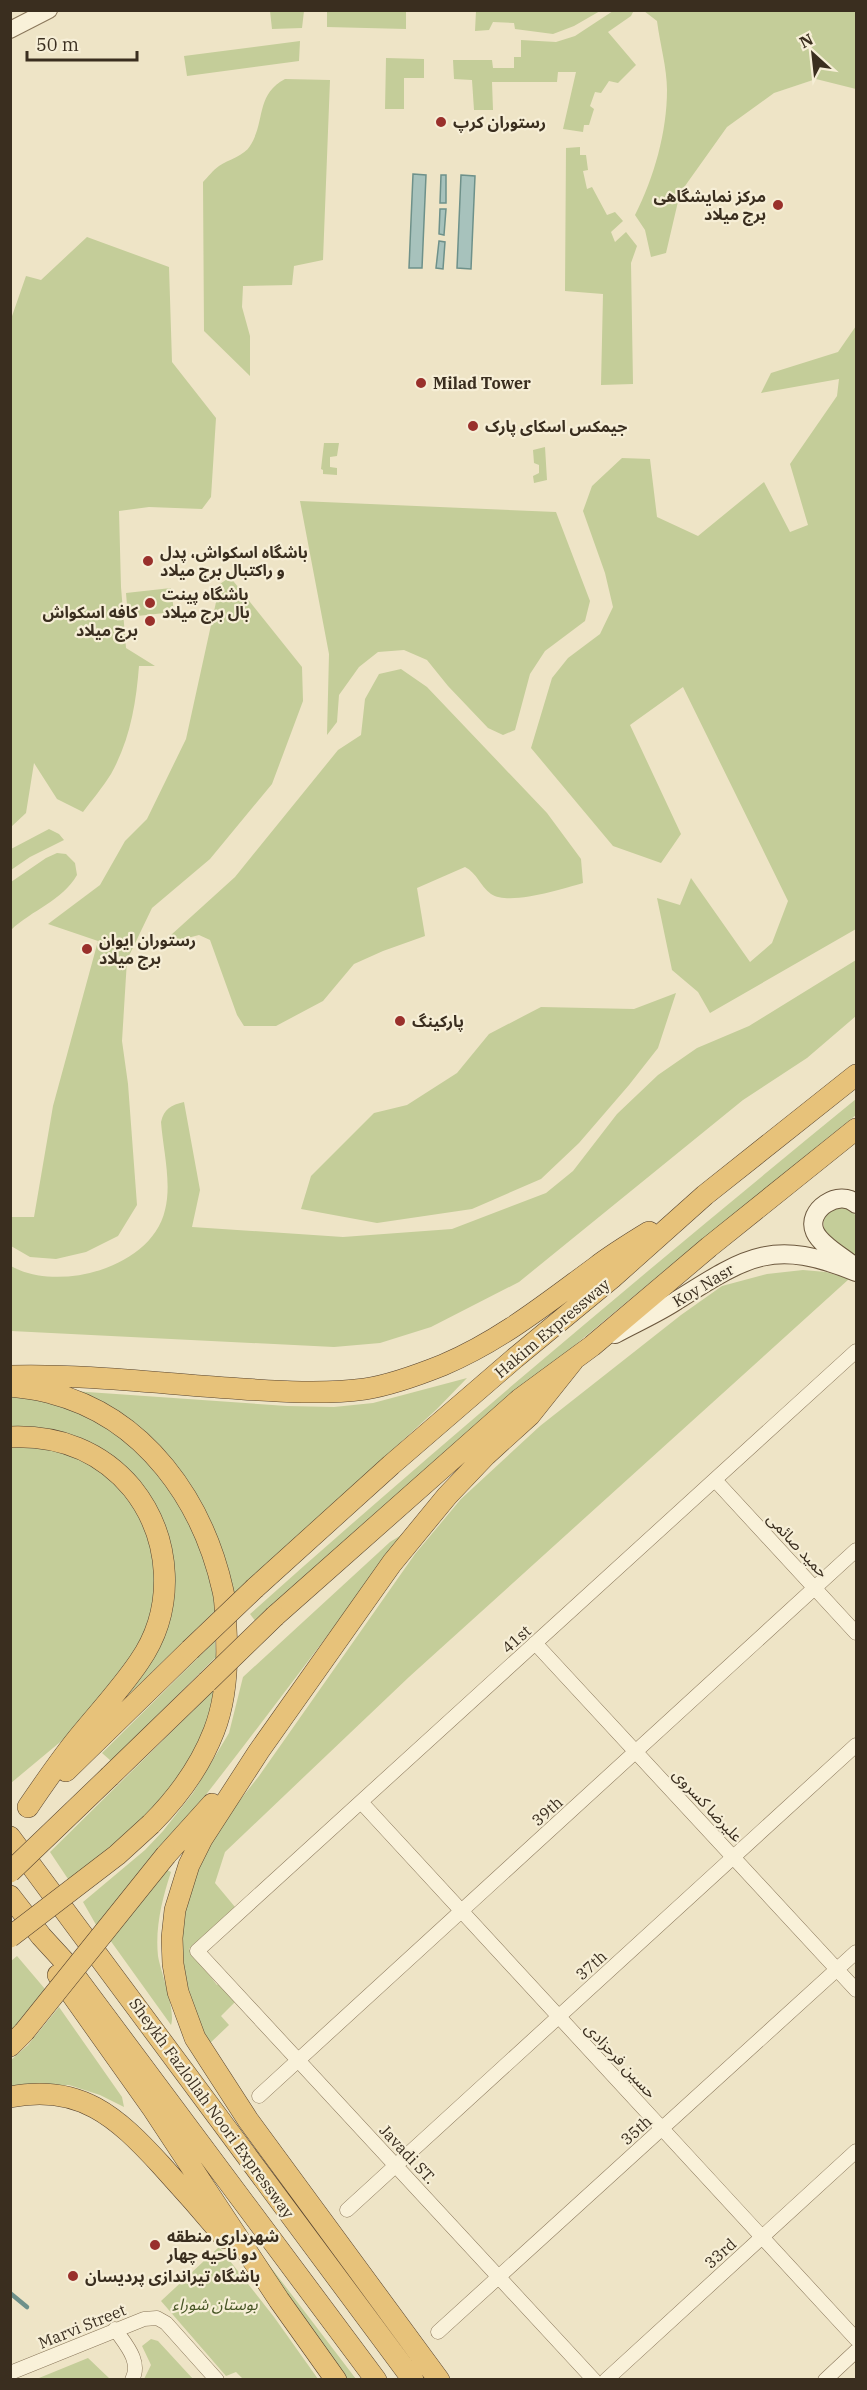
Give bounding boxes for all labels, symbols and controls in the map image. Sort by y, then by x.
scale bar [27,24,136,62]
north arrow [783,24,843,84]
text: N [796,29,816,52]
text: 50 m [36,33,79,56]
place label: رستوران کرپ [453,112,546,133]
marker: رستوران کرپ [434,115,448,129]
place label: مرکز نمایشگاهی برج میلاد [653,186,766,226]
marker: مرکز نمایشگاهی برج میلاد [771,198,785,212]
place label: Milad Tower [433,373,531,393]
marker: Milad Tower [414,376,428,390]
place label: جیمکس اسکای پارک [485,416,627,437]
marker: جیمکس اسکای پارک [466,419,480,433]
place label: باشگاه اسکواش، پدل و راکتبال برج میلاد [160,542,308,582]
marker: باشگاه اسکواش، پدل و راکتبال برج میلاد [141,554,155,568]
place label: باشگاه پینت بال برج میلاد [162,584,250,624]
marker: باشگاه پینت بال برج میلاد [143,596,157,610]
place label: کافه اسکواش برج میلاد [43,602,139,642]
marker: کافه اسکواش برج میلاد [143,614,157,628]
place label: رستوران ایوان برج میلاد [99,930,196,970]
marker: رستوران ایوان برج میلاد [80,942,94,956]
place label: پارکینگ [412,1011,464,1032]
marker: پارکینگ [393,1014,407,1028]
street label: Koy Nasr [669,1259,737,1311]
street label: Hakim Expressway [490,1274,614,1382]
street label: حمید صائمی [763,1508,833,1582]
street label: 41st [497,1620,535,1657]
street label: علیرضا کسروی [669,1764,747,1846]
street label: 39th [527,1792,567,1830]
street label: 37th [571,1946,611,1984]
street label: Sheykh Fazlollah Noori Expressway [125,1994,299,2222]
street label: حسین فرحزادی [581,2018,661,2102]
street label: 35th [616,2111,656,2149]
street label: Javadi ST. [375,2120,441,2188]
place label: شهرداری منطقه دو ناحیه چهار [166,2226,279,2265]
street label: 33rd [700,2233,740,2272]
marker: شهرداری منطقه دو ناحیه چهار [148,2238,162,2252]
place label: باشگاه تیراندازی پردیسان [85,2266,260,2287]
marker: باشگاه تیراندازی پردیسان [66,2269,80,2283]
park label: بوستان شوراء [172,2294,258,2314]
street label: Marvi Street [35,2299,129,2353]

